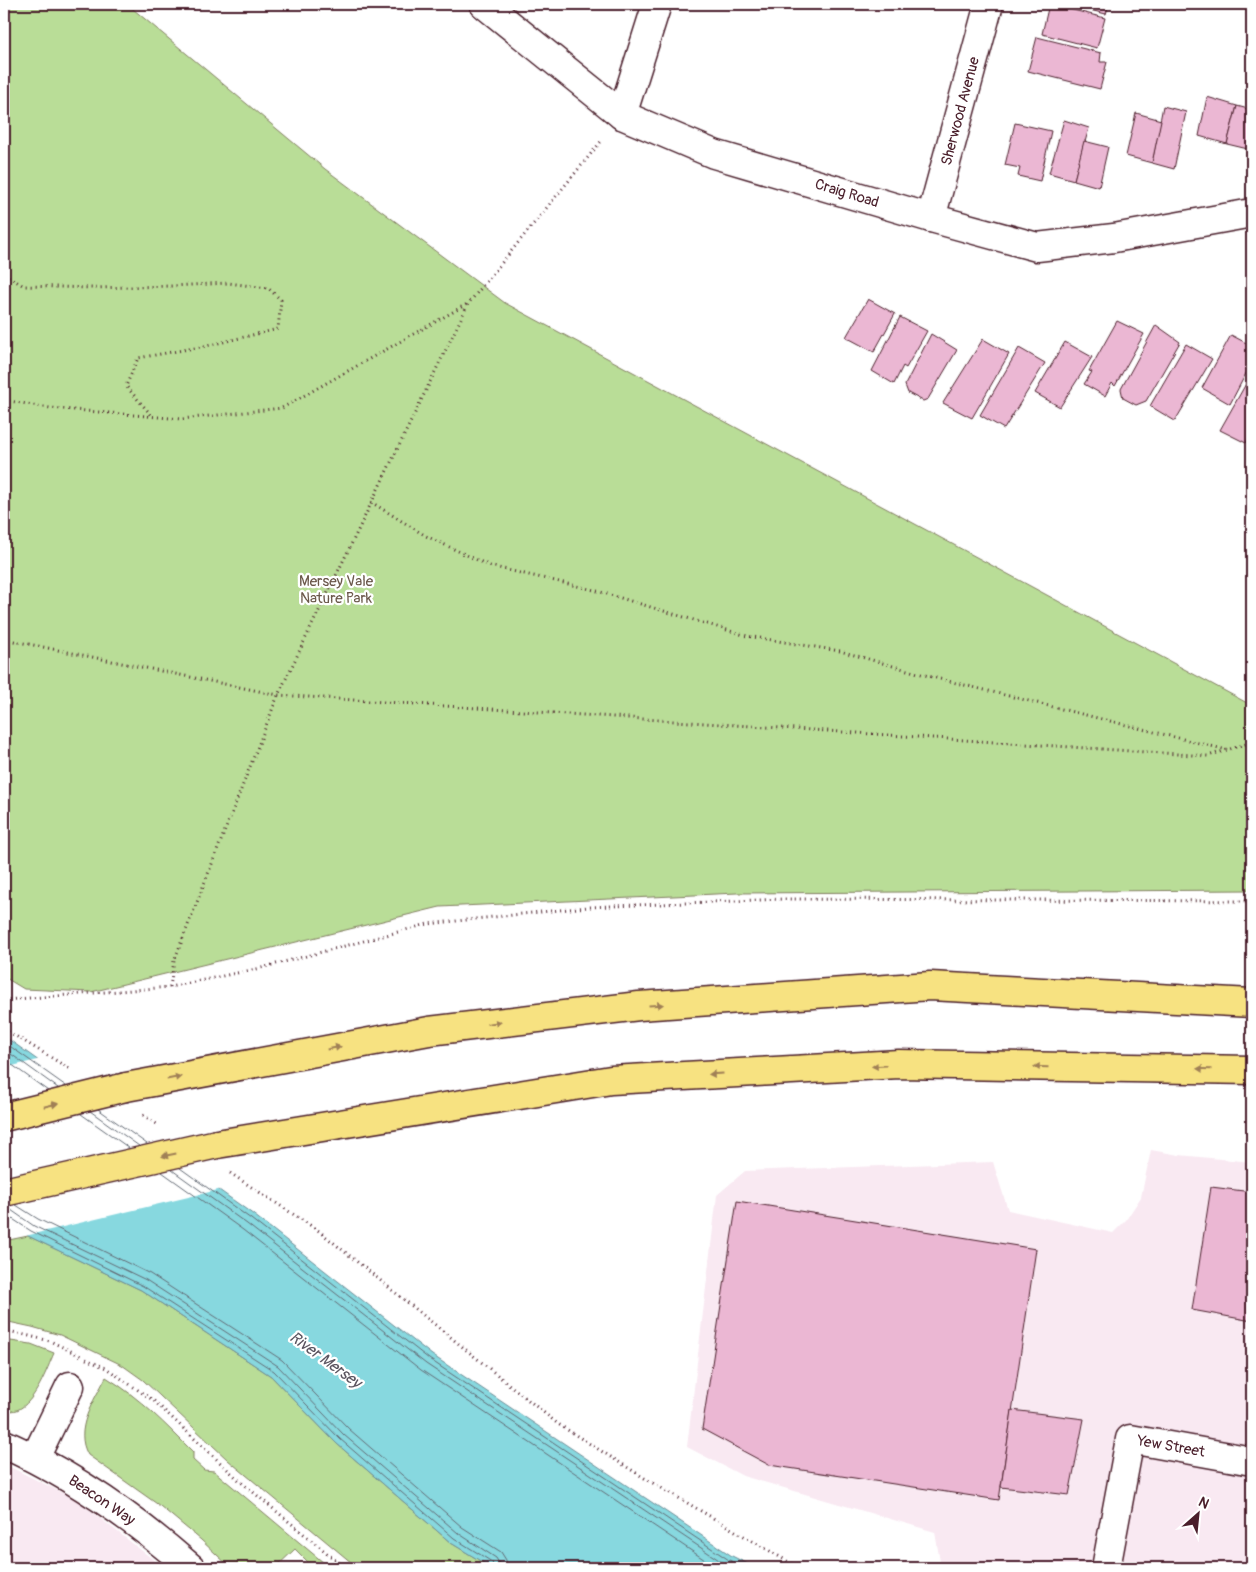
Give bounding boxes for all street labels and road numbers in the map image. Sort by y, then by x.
street label: Sherwood Avenue [937,54,984,167]
street label: Craig Road [812,175,881,212]
street label: Yew Street [1135,1431,1207,1462]
street label: Beacon Way [65,1471,139,1530]

